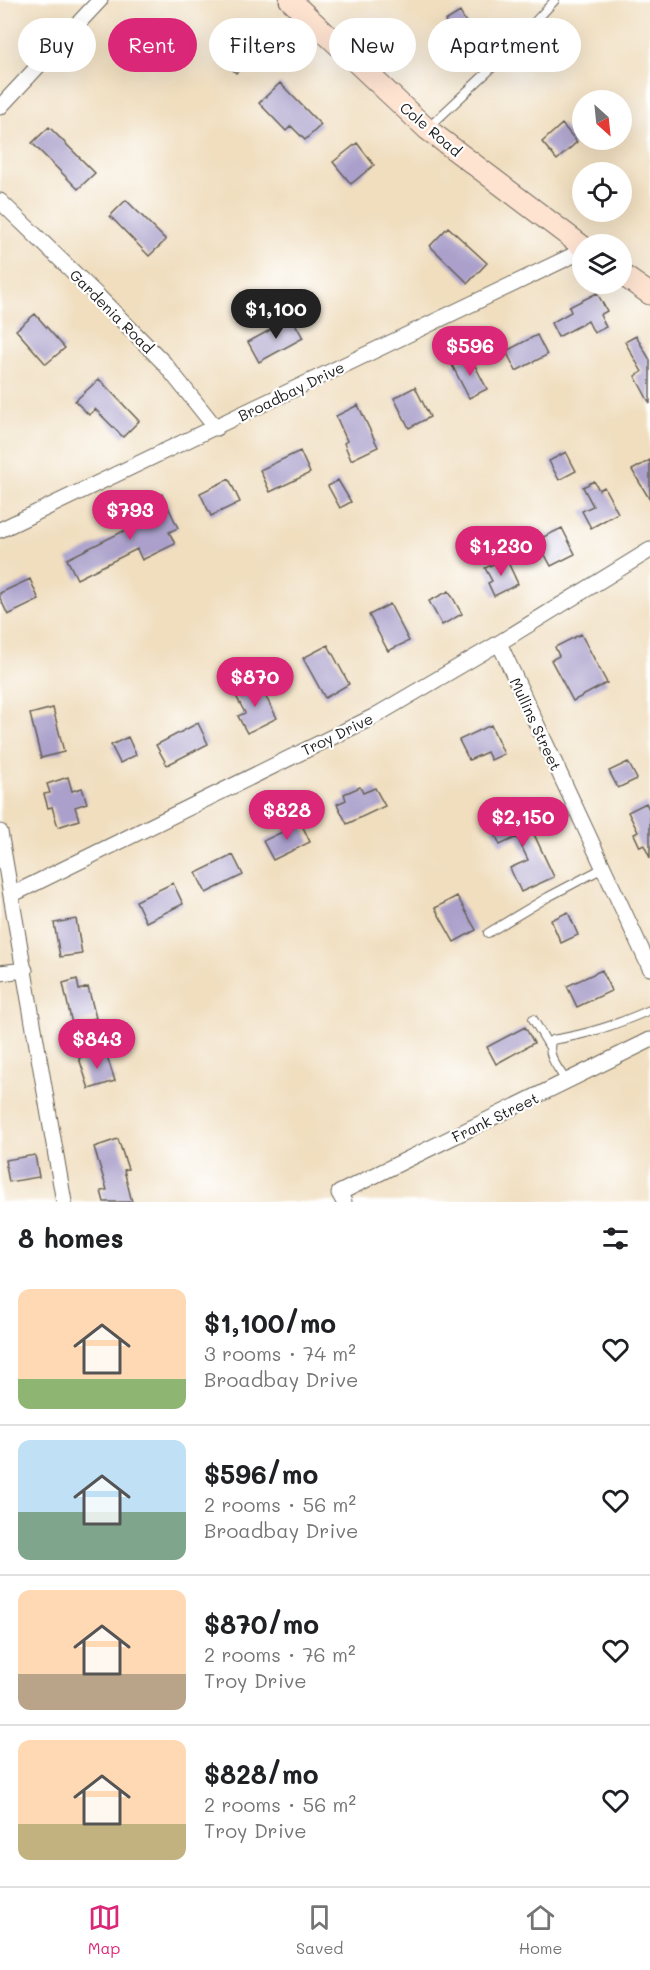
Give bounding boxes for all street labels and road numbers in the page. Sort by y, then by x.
street label: Cole Road [396,97,466,161]
street label: Gardenia Road [66,265,158,357]
street label: Broadbay Drive [235,357,347,425]
street label: Mullins Street [506,674,566,774]
street label: Troy Drive [298,708,376,760]
street label: Frank Street [448,1087,542,1147]

